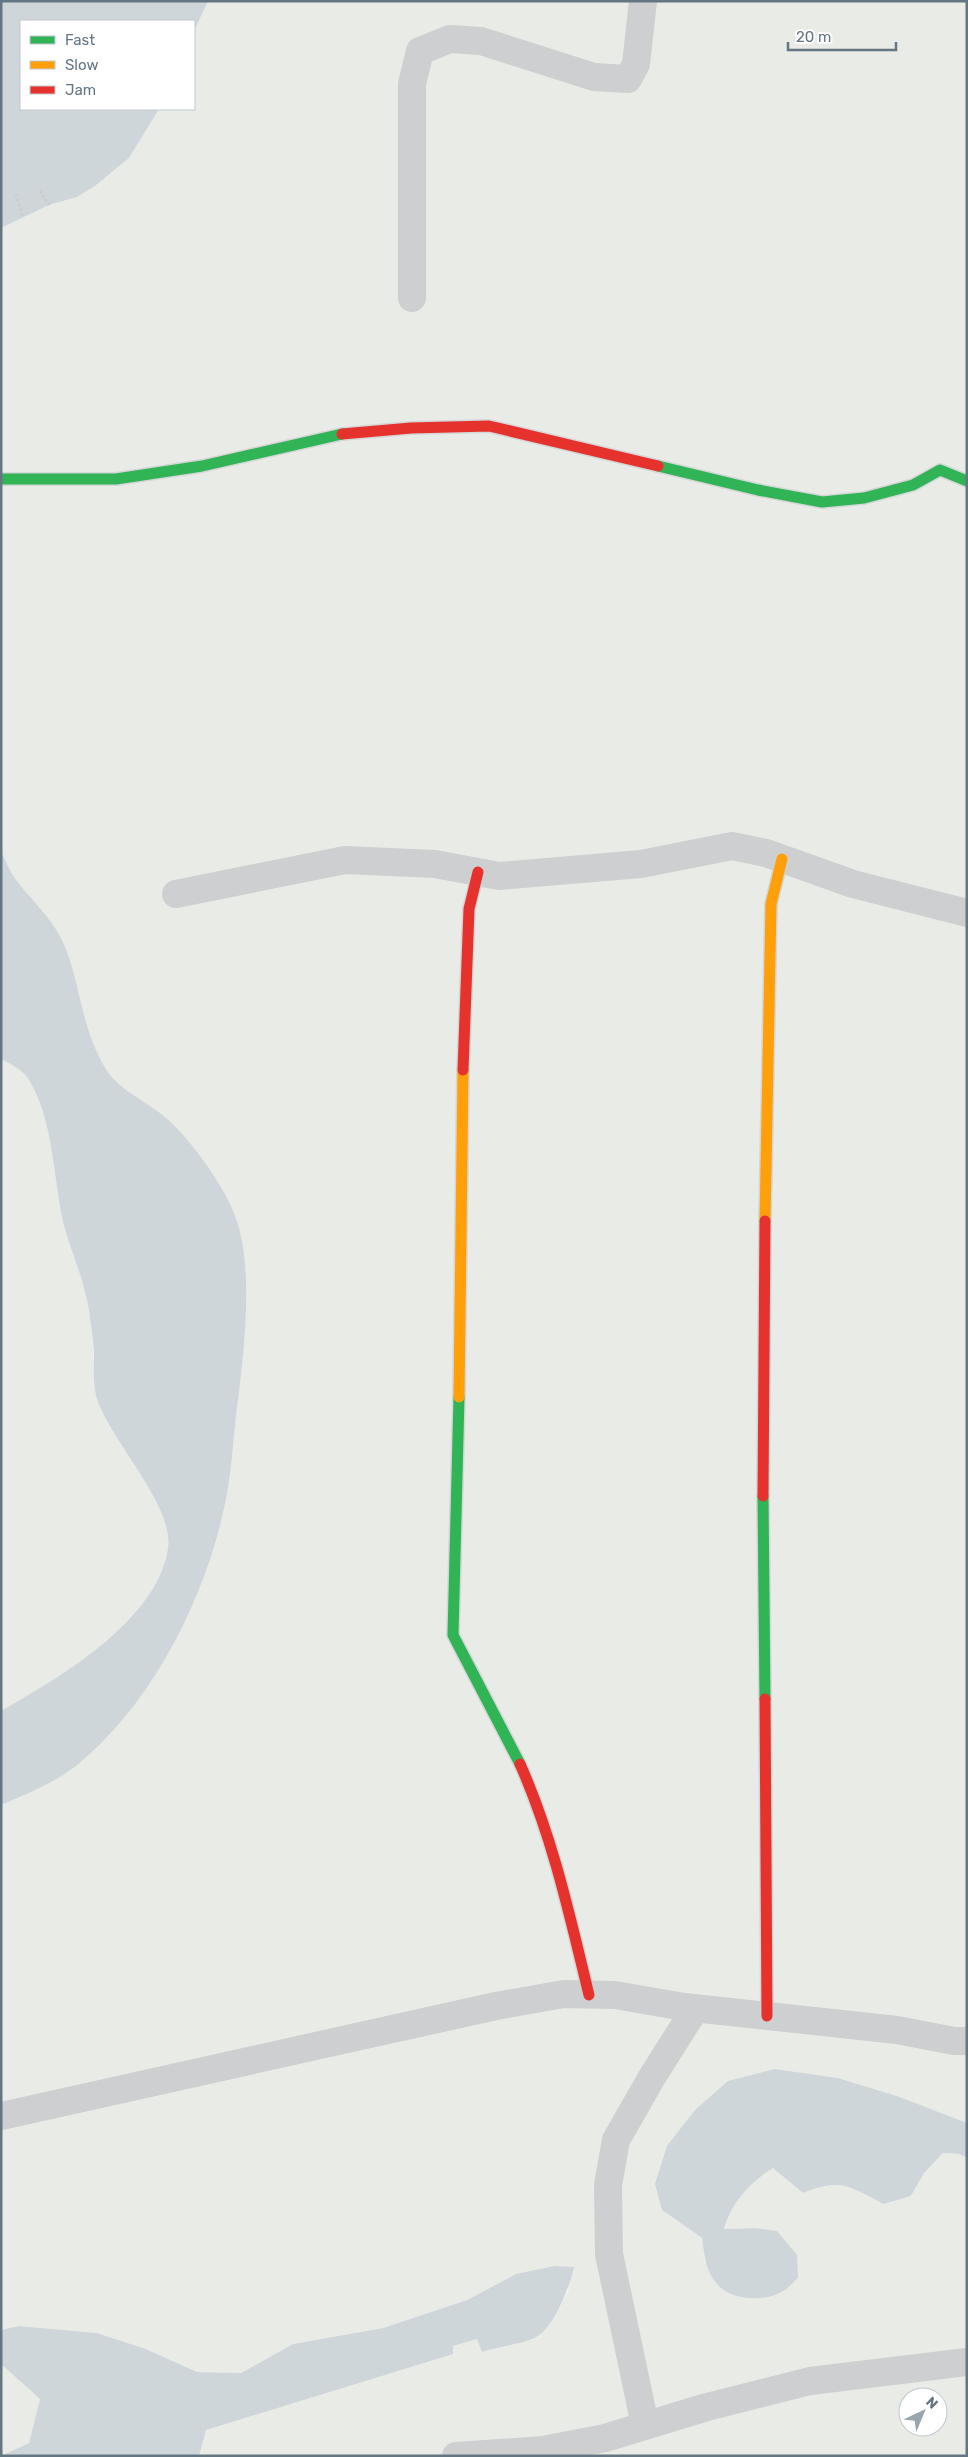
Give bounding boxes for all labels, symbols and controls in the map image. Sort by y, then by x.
legend [20,20,195,110]
scale bar [788,20,896,52]
text: 20 m [796,28,831,46]
text: Fast [65,31,95,49]
text: Slow [65,56,98,74]
text: Jam [65,81,96,99]
north arrow [898,2387,948,2437]
text: N [922,2393,941,2413]

